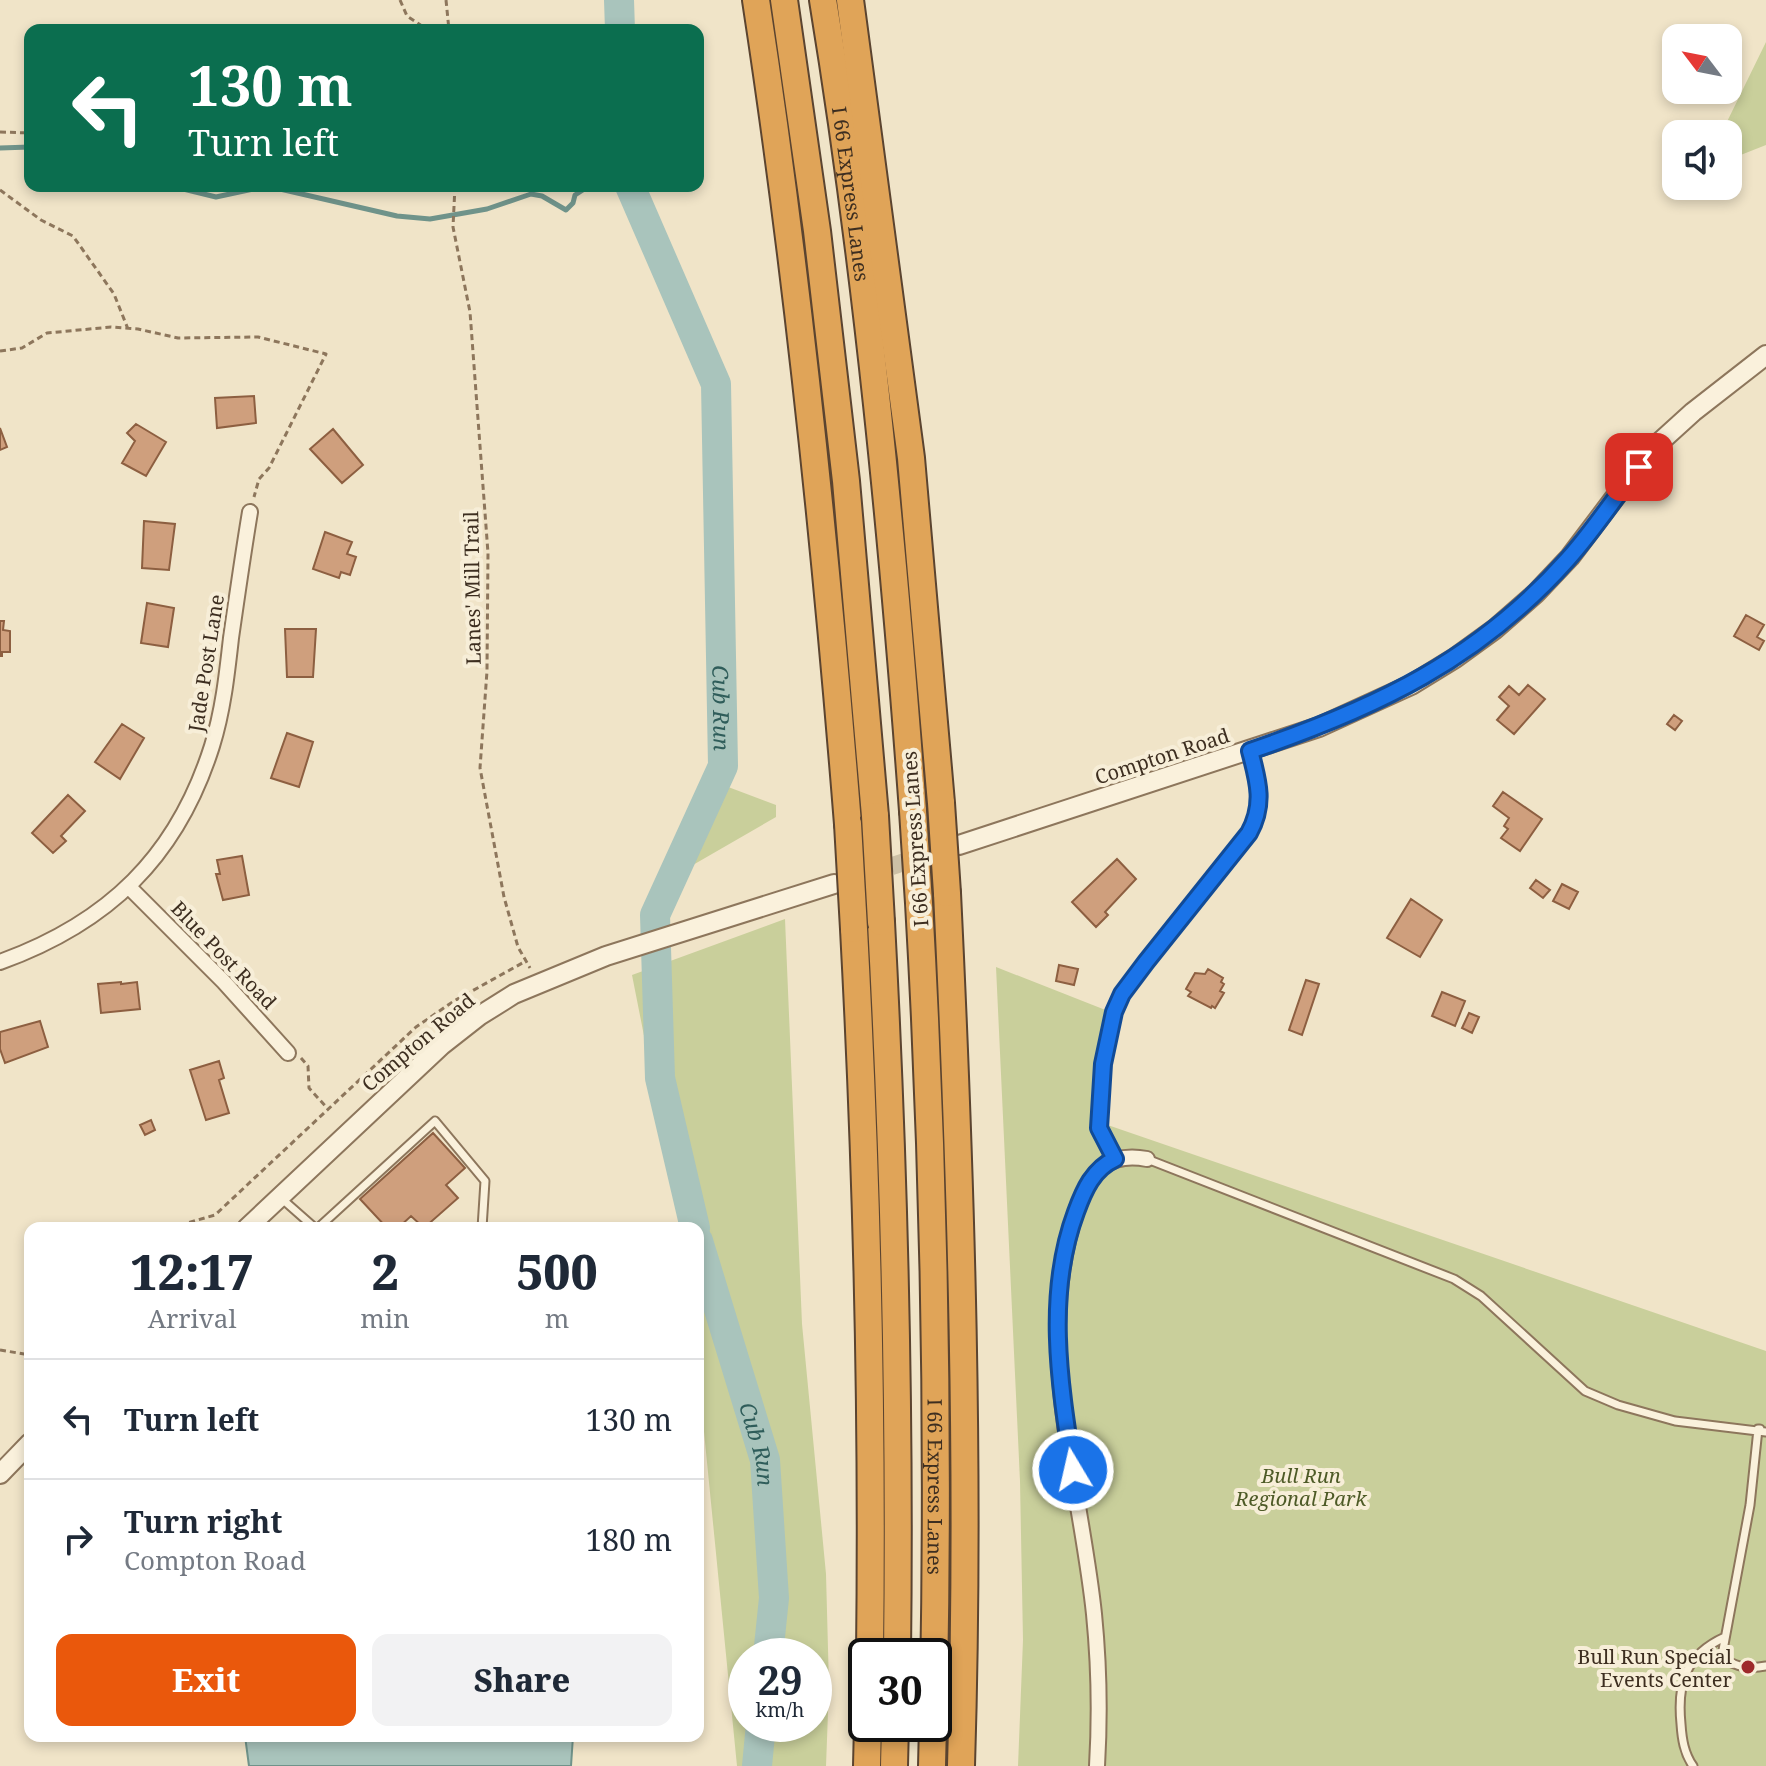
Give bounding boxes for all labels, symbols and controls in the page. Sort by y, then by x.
north arrow [1662,24,1742,104]
map controls [1662,24,1742,200]
text: 130 m [188,46,353,122]
icon: left [56,56,160,160]
street label: I 66 Express Lanes [826,105,876,283]
text: Turn left [188,118,339,167]
button: sound [1662,120,1742,200]
pin [1605,433,1673,501]
icon: arrive [1617,445,1661,489]
street label: Lanes' Mill Trail [457,511,487,665]
street label: Jade Post Lane [182,592,230,735]
water label: Cub Run [706,665,738,751]
street label: Compton Road [1091,722,1233,790]
street label: I 66 Express Lanes [895,750,935,928]
street label: Blue Post Road [165,895,283,1015]
street label: Compton Road [356,987,480,1097]
text: 12:17 [130,1239,254,1304]
text: 2 [371,1239,399,1304]
text: 500 [516,1239,598,1304]
text: Arrival [148,1300,237,1336]
text: min [360,1300,410,1336]
text: m [545,1300,569,1336]
icon: left [56,1397,100,1441]
water label: Cub Run [733,1398,782,1487]
street label: I 66 Express Lanes [922,1398,949,1575]
text: Turn left [124,1399,259,1440]
text: 130 m [586,1399,672,1440]
position arrow [1031,1428,1115,1512]
park label: Bull Run Regional Park [1234,1462,1367,1512]
text: Turn right [124,1501,282,1542]
icon: right [56,1517,100,1561]
text: 180 m [586,1519,672,1560]
text: Compton Road [124,1542,306,1578]
button: Exit [56,1634,356,1726]
button: Share [372,1634,672,1726]
speed limit sign: 30 [848,1638,952,1742]
place label: Bull Run Special Events Center [1577,1643,1733,1693]
text: 29 [757,1652,803,1707]
marker: Bull Run Special Events Center [1739,1658,1757,1676]
text: km/h [755,1696,805,1723]

